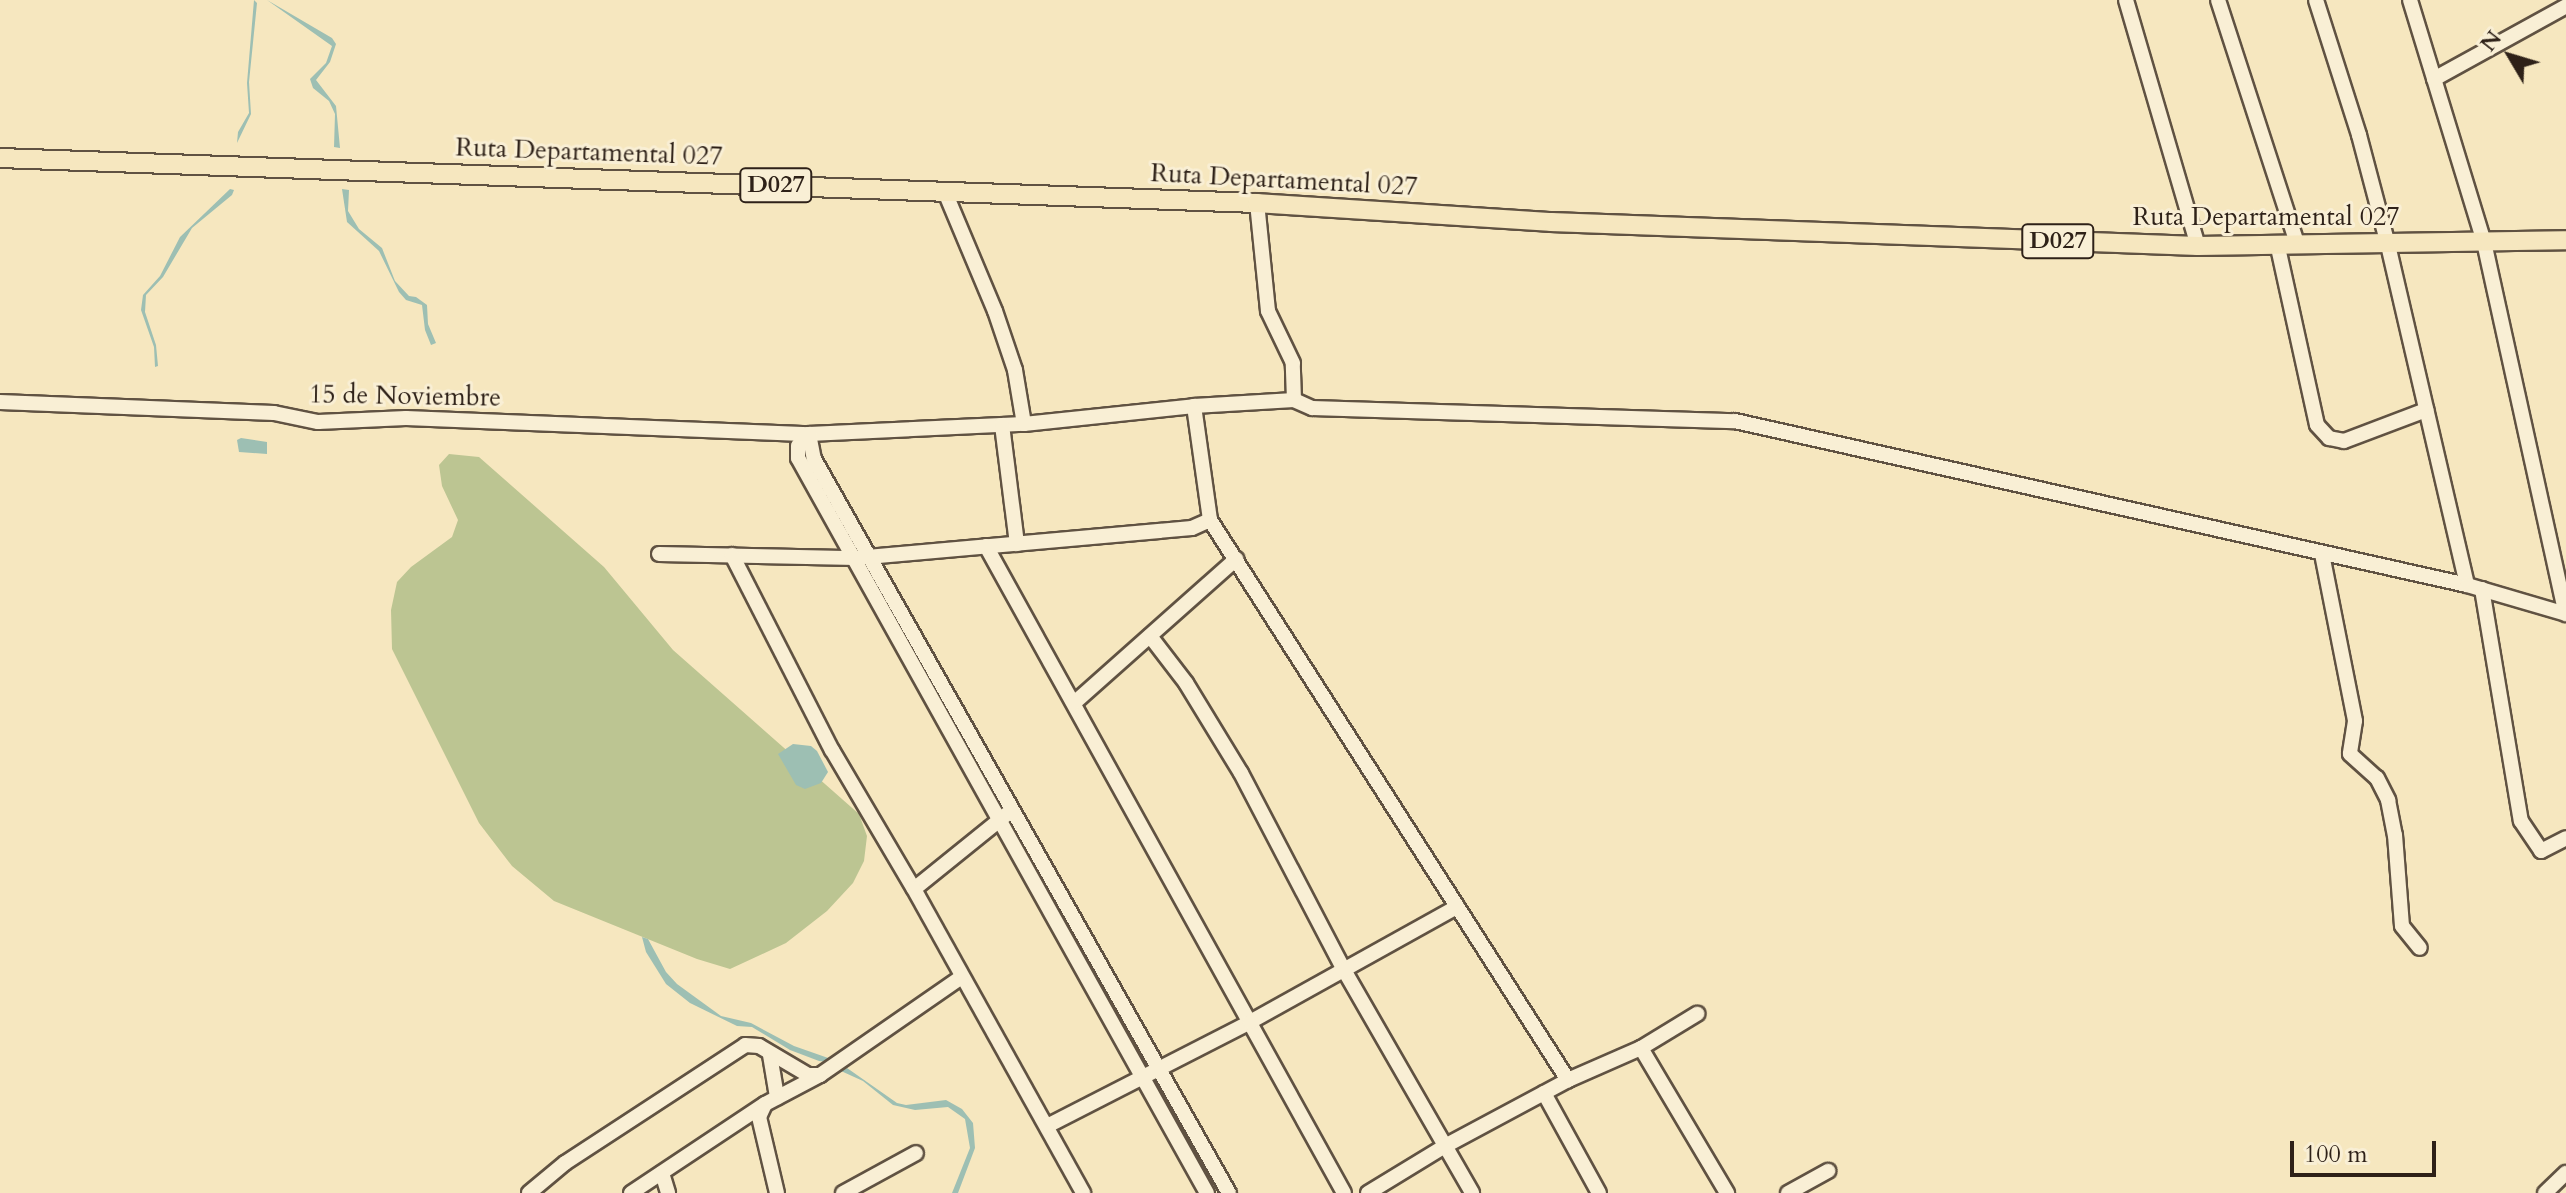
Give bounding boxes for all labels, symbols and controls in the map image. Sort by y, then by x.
north arrow [2470,16,2550,96]
text: N [2473,24,2509,58]
street label: Ruta Departamental 027 [455,132,723,172]
street label: Ruta Departamental 027 [1150,157,1418,203]
road number: D027 [738,165,814,205]
street label: Ruta Departamental 027 [2132,201,2400,233]
road number: D027 [2020,221,2096,261]
street label: 15 de Noviembre [309,379,501,413]
scale bar [2294,1125,2440,1175]
text: 100 m [2304,1138,2368,1171]

